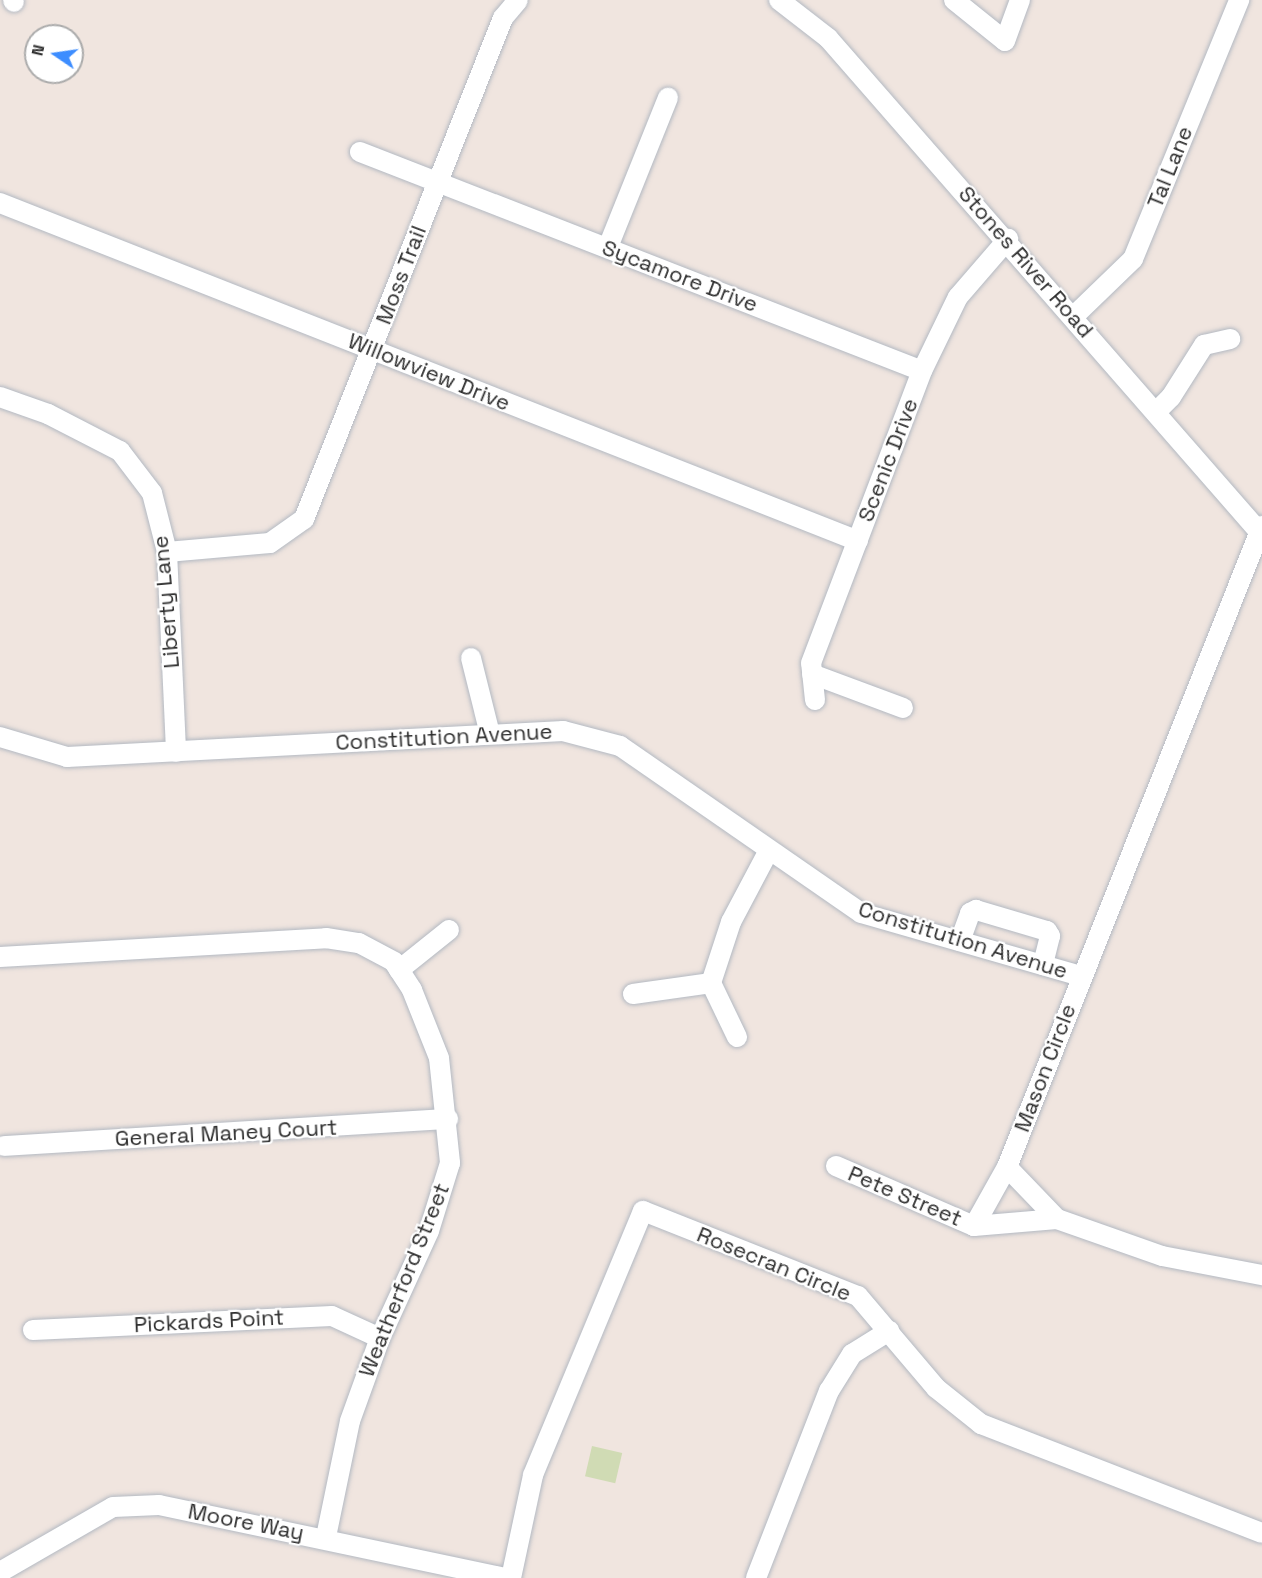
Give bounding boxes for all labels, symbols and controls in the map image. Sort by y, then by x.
north arrow [24,24,84,84]
text: N [26,43,49,58]
street label: Tal Lane [1142,122,1198,212]
street label: Stones River Road [953,181,1099,343]
street label: Moss Trail [370,222,432,328]
street label: Sycamore Drive [598,234,762,318]
street label: Willowview Drive [344,327,514,417]
street label: Scenic Drive [852,395,924,525]
street label: Liberty Lane [147,534,185,670]
street label: Constitution Avenue [335,718,553,756]
street label: Constitution Avenue [855,896,1071,984]
street label: Mason Circle [1009,1000,1081,1136]
street label: General Maney Court [114,1114,338,1152]
street label: Pete Street [844,1160,966,1232]
street label: Weatherford Street [353,1179,455,1381]
street label: Rosecran Circle [693,1221,855,1307]
street label: Pickards Point [133,1304,285,1338]
street label: Moore Way [186,1498,306,1546]

